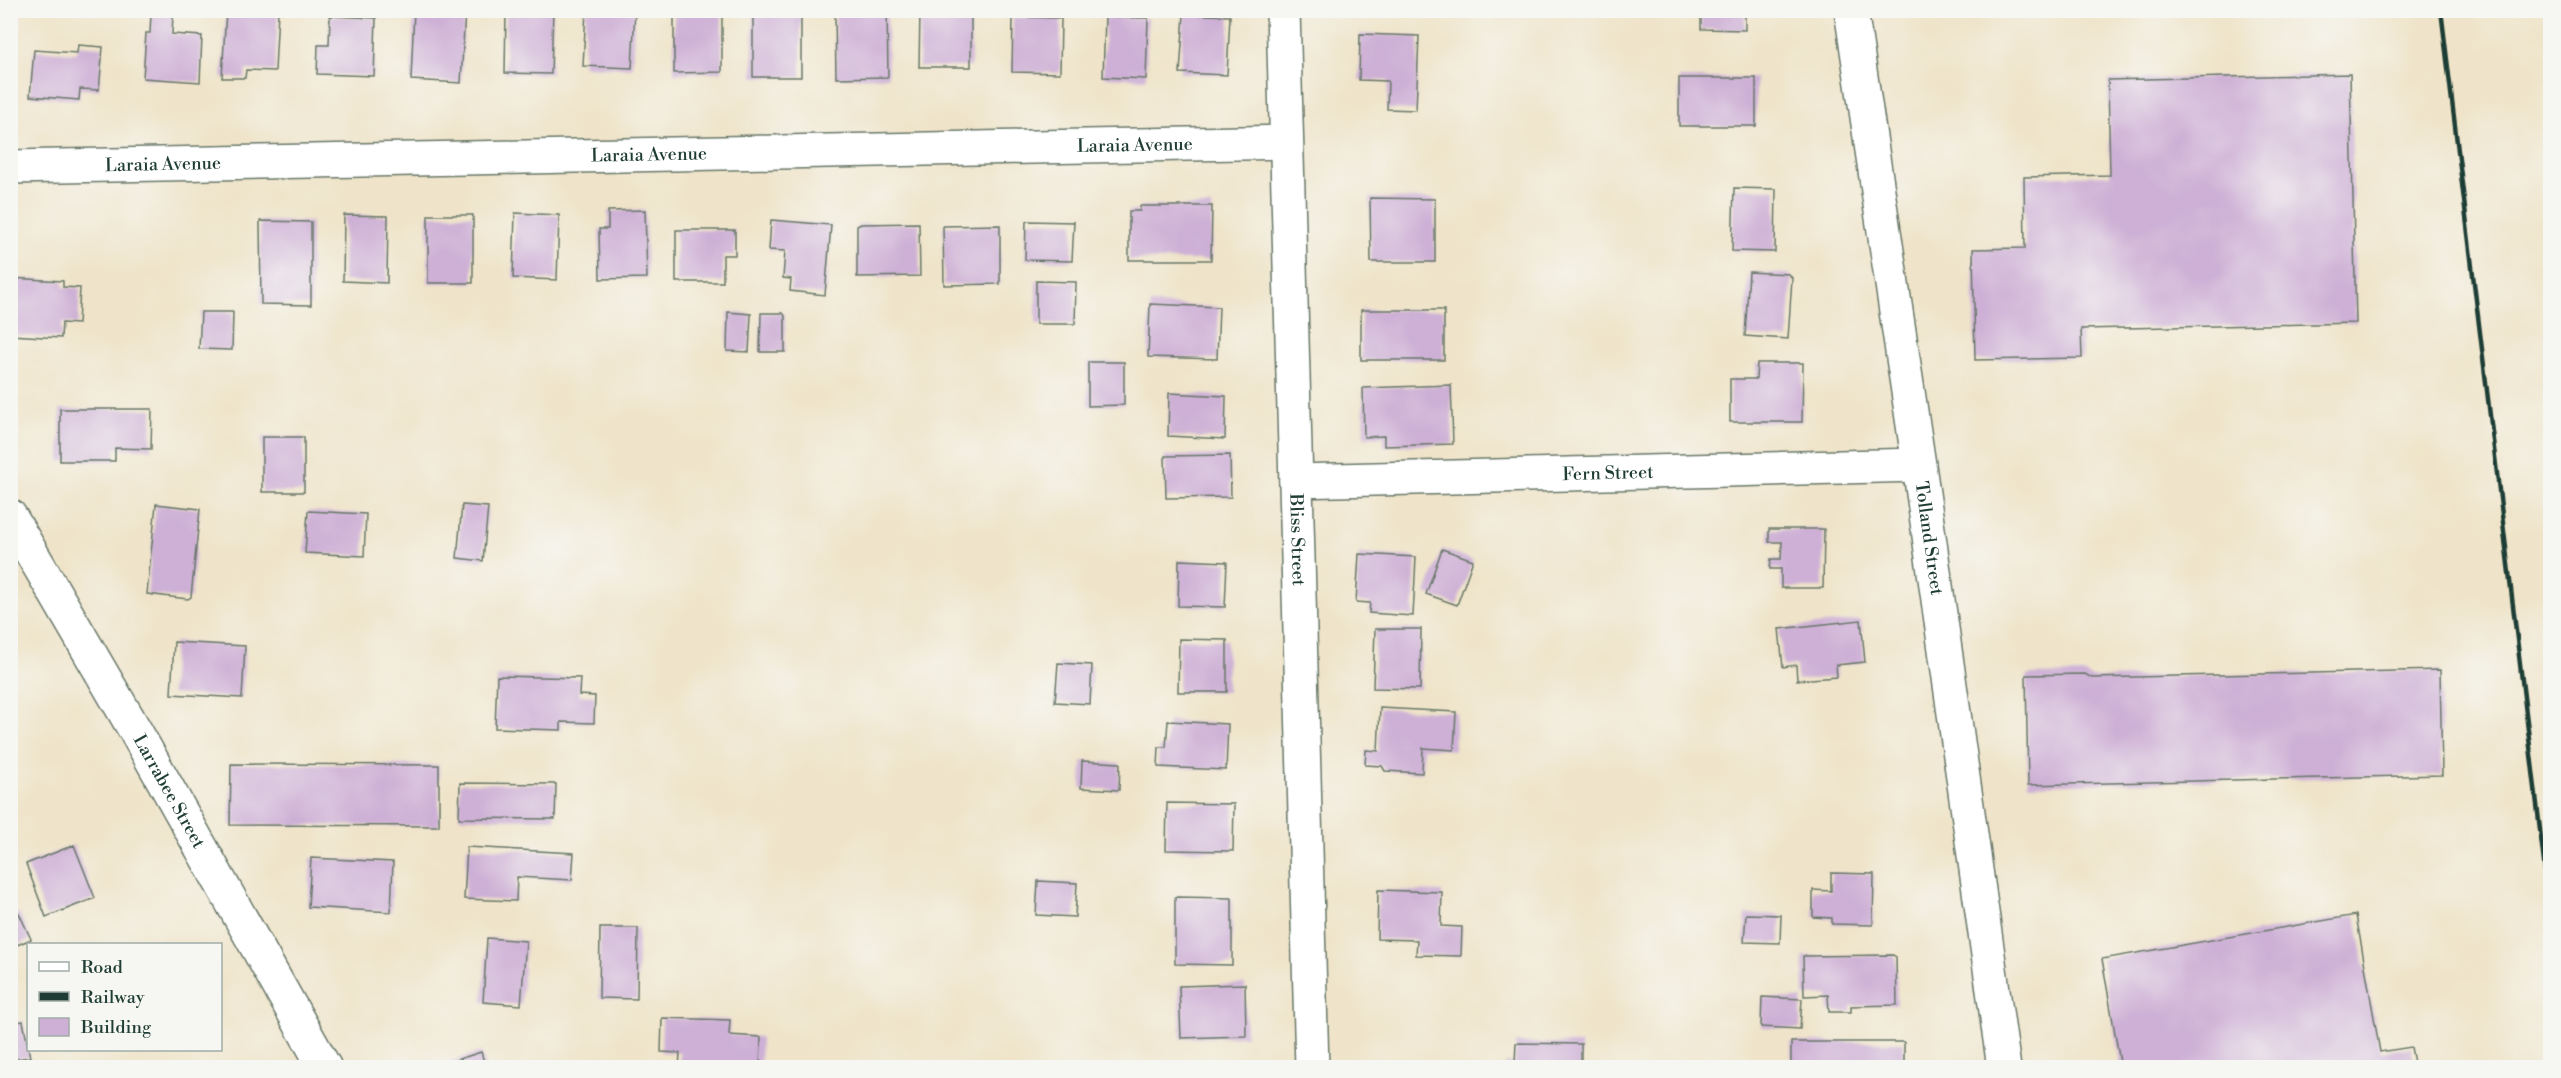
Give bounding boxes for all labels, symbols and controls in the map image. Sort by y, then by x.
street label: Laraia Avenue [1077,133,1193,158]
street label: Laraia Avenue [591,142,707,168]
street label: Laraia Avenue [105,152,221,177]
street label: Fern Street [1562,461,1654,486]
street label: Tolland Street [1909,480,1948,597]
street label: Bliss Street [1284,492,1310,587]
street label: Larrabee Street [128,730,210,853]
legend [27,943,222,1051]
text: Road [81,956,124,979]
text: Railway [81,986,145,1009]
text: Building [80,1016,152,1039]

